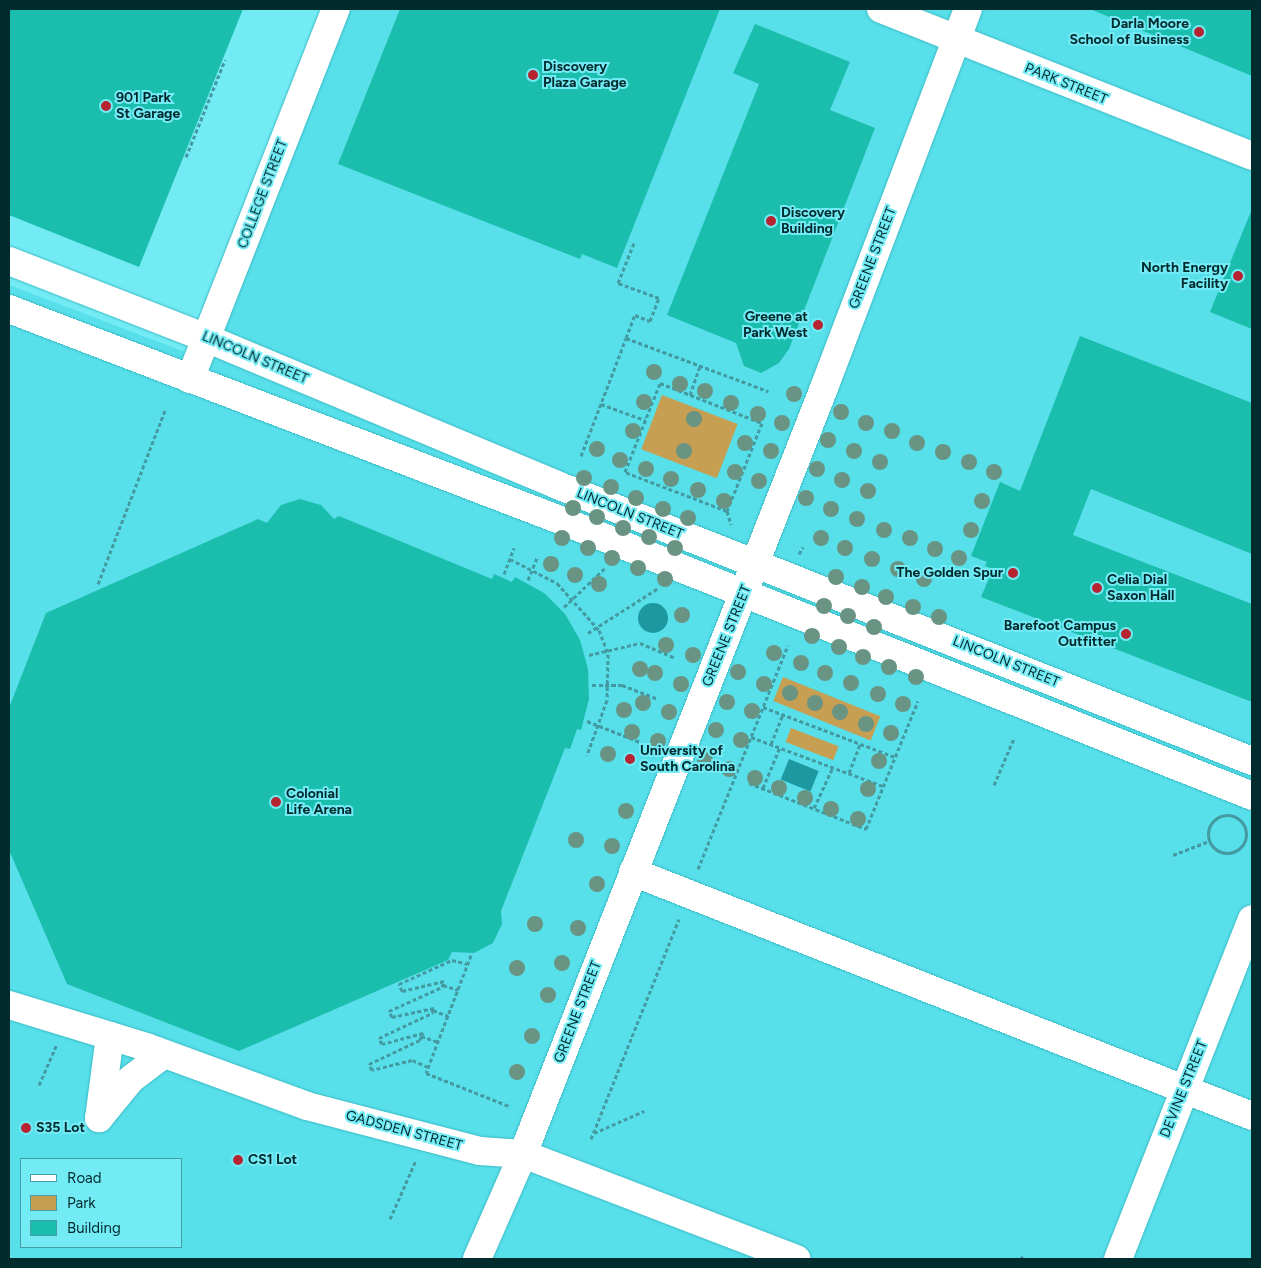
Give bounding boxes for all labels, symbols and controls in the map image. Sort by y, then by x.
place label: Darla Moore School of Business [1069,16,1189,48]
marker: Darla Moore School of Business [1193,26,1205,38]
place label: Discovery Plaza Garage [543,59,627,92]
street label: PARK STREET [1022,60,1110,108]
marker: Discovery Plaza Garage [527,69,539,81]
place label: 901 Park St Garage [116,90,180,122]
marker: 901 Park St Garage [100,100,112,112]
street label: COLLEGE STREET [234,137,292,251]
place label: Discovery Building [781,205,845,238]
street label: GREENE STREET [846,205,900,311]
marker: Discovery Building [765,215,777,227]
place label: North Energy Facility [1141,260,1228,292]
marker: North Energy Facility [1232,270,1244,282]
place label: Greene at Park West [743,309,808,342]
marker: Greene at Park West [812,319,824,331]
street label: LINCOLN STREET [199,328,311,388]
street label: LINCOLN STREET [574,485,686,543]
place label: The Golden Spur [896,565,1003,581]
marker: The Golden Spur [1007,567,1019,579]
place label: Celia Dial Saxon Hall [1107,572,1174,604]
marker: Celia Dial Saxon Hall [1091,582,1103,594]
street label: GREENE STREET [699,583,755,689]
place label: Barefoot Campus Outfitter [1004,618,1116,650]
marker: Barefoot Campus Outfitter [1120,628,1132,640]
street label: LINCOLN STREET [950,633,1062,691]
place label: University of South Carolina [640,743,735,776]
marker: University of South Carolina [624,753,636,765]
place label: Colonial Life Arena [286,786,352,819]
marker: Colonial Life Arena [270,796,282,808]
street label: GREENE STREET [551,959,605,1065]
street label: DEVINE STREET [1157,1038,1211,1140]
street label: GADSDEN STREET [344,1107,464,1155]
place label: S35 Lot [36,1120,85,1136]
marker: S35 Lot [20,1122,32,1134]
place label: CS1 Lot [248,1152,297,1168]
marker: CS1 Lot [232,1154,244,1166]
legend [20,1158,182,1248]
text: Road [67,1169,102,1187]
text: Park [67,1194,96,1212]
text: Building [67,1219,121,1237]

